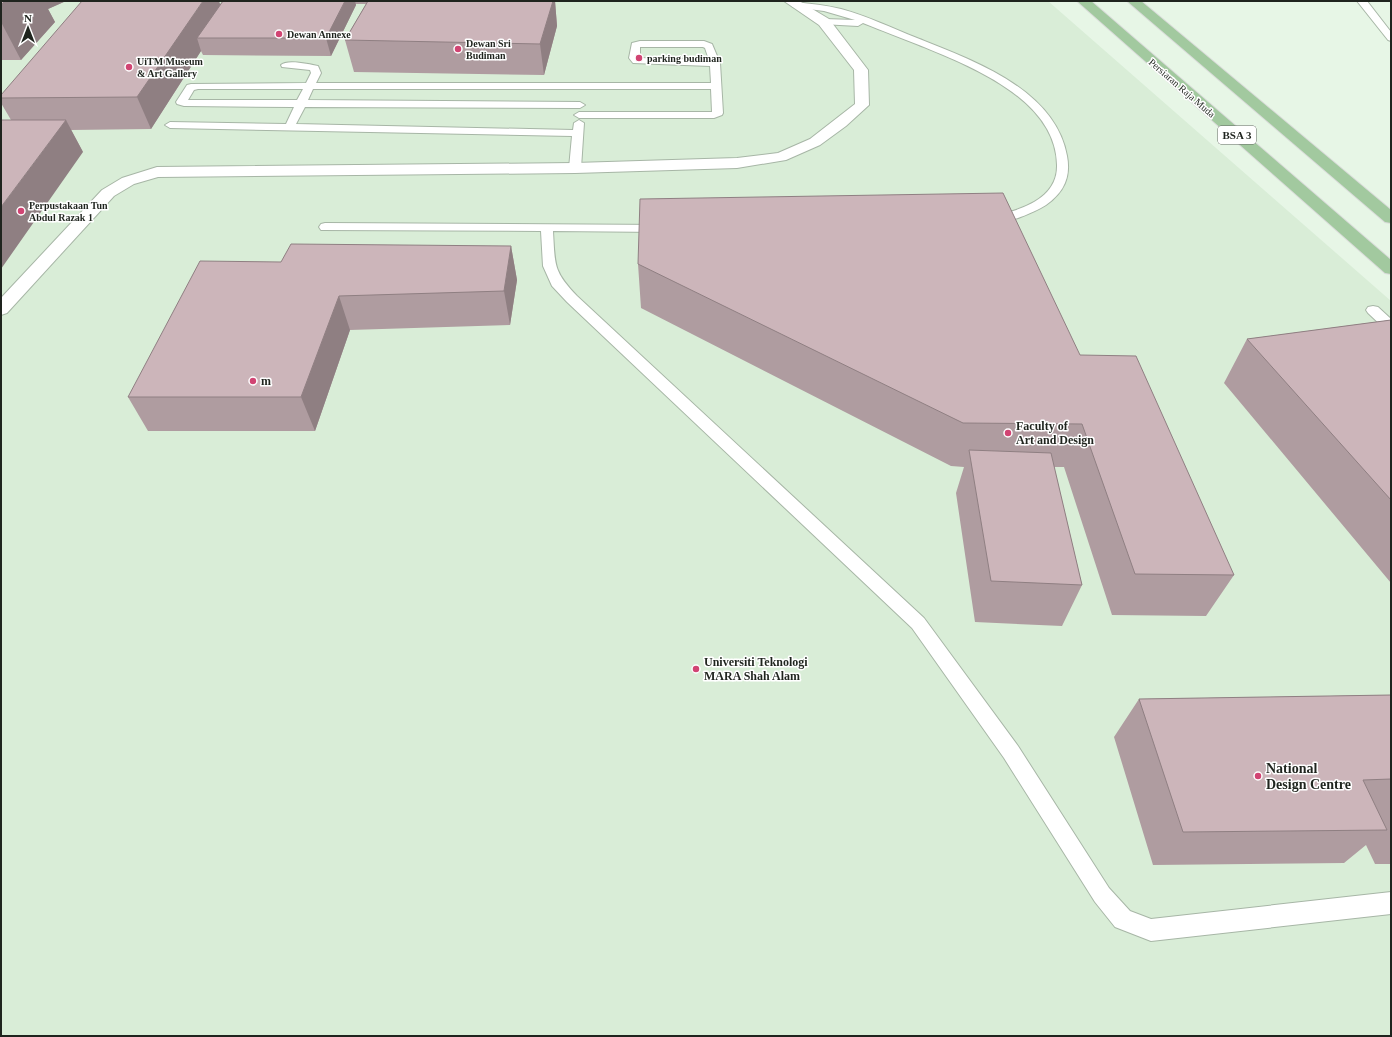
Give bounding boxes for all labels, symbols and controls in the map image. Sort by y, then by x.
north arrow [8,8,48,48]
text: N [24,12,32,24]
marker: Dewan Annexe [274,29,284,39]
place label: Dewan Annexe [287,29,351,40]
place label: Dewan Sri Budiman [466,38,511,61]
marker: Dewan Sri Budiman [453,44,463,54]
marker: parking budiman [634,53,644,63]
place label: parking budiman [647,53,722,64]
place label: UiTM Museum & Art Gallery [137,56,204,79]
street label: Persiaran Raja Muda [1147,56,1218,120]
marker: UiTM Museum & Art Gallery [124,62,134,72]
road number: BSA 3 [1218,126,1256,144]
place label: Perpustakaan Tun Abdul Razak 1 [29,200,108,223]
marker: Perpustakaan Tun Abdul Razak 1 [16,206,26,216]
place label: m [261,374,271,388]
marker: m [248,376,258,386]
place label: Faculty of Art and Design [1016,419,1094,447]
marker: Faculty of Art and Design [1003,428,1013,438]
place label: Universiti Teknologi MARA Shah Alam [704,655,808,683]
marker: Universiti Teknologi MARA Shah Alam [691,664,701,674]
place label: National Design Centre [1266,761,1351,792]
marker: National Design Centre [1253,771,1263,781]

